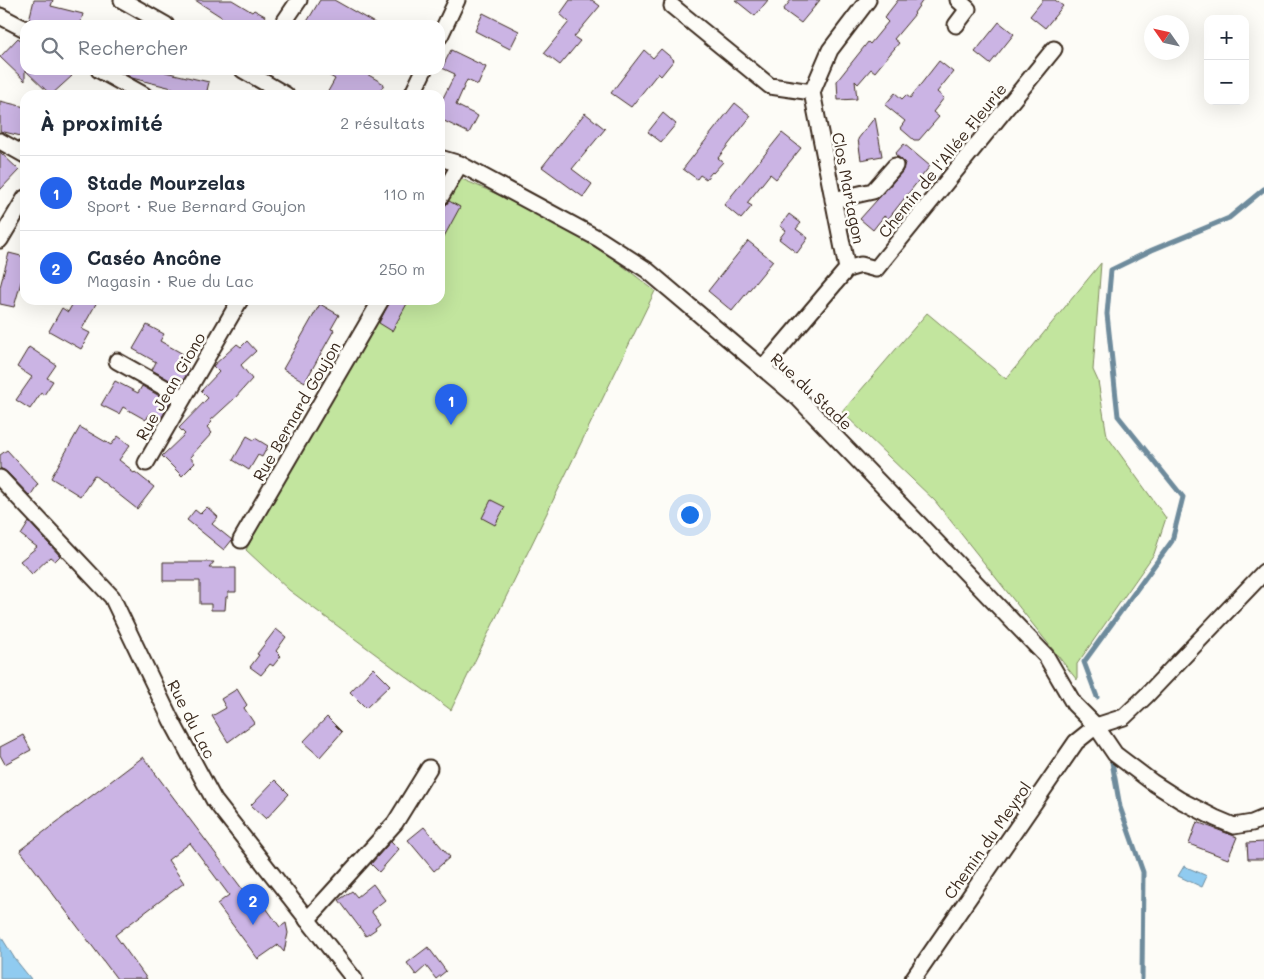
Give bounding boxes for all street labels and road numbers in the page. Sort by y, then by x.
street label: Chemin de l'Allée Fleurie [873,78,1011,242]
street label: Clos Martagon [828,130,870,246]
street label: Rue Jean Giono [131,328,209,444]
street label: Rue Bernard Goujon [247,337,345,485]
street label: Rue du Stade [767,348,857,434]
street label: Rue du Lac [163,676,221,762]
street label: Chemin du Meyrol [939,777,1035,903]

